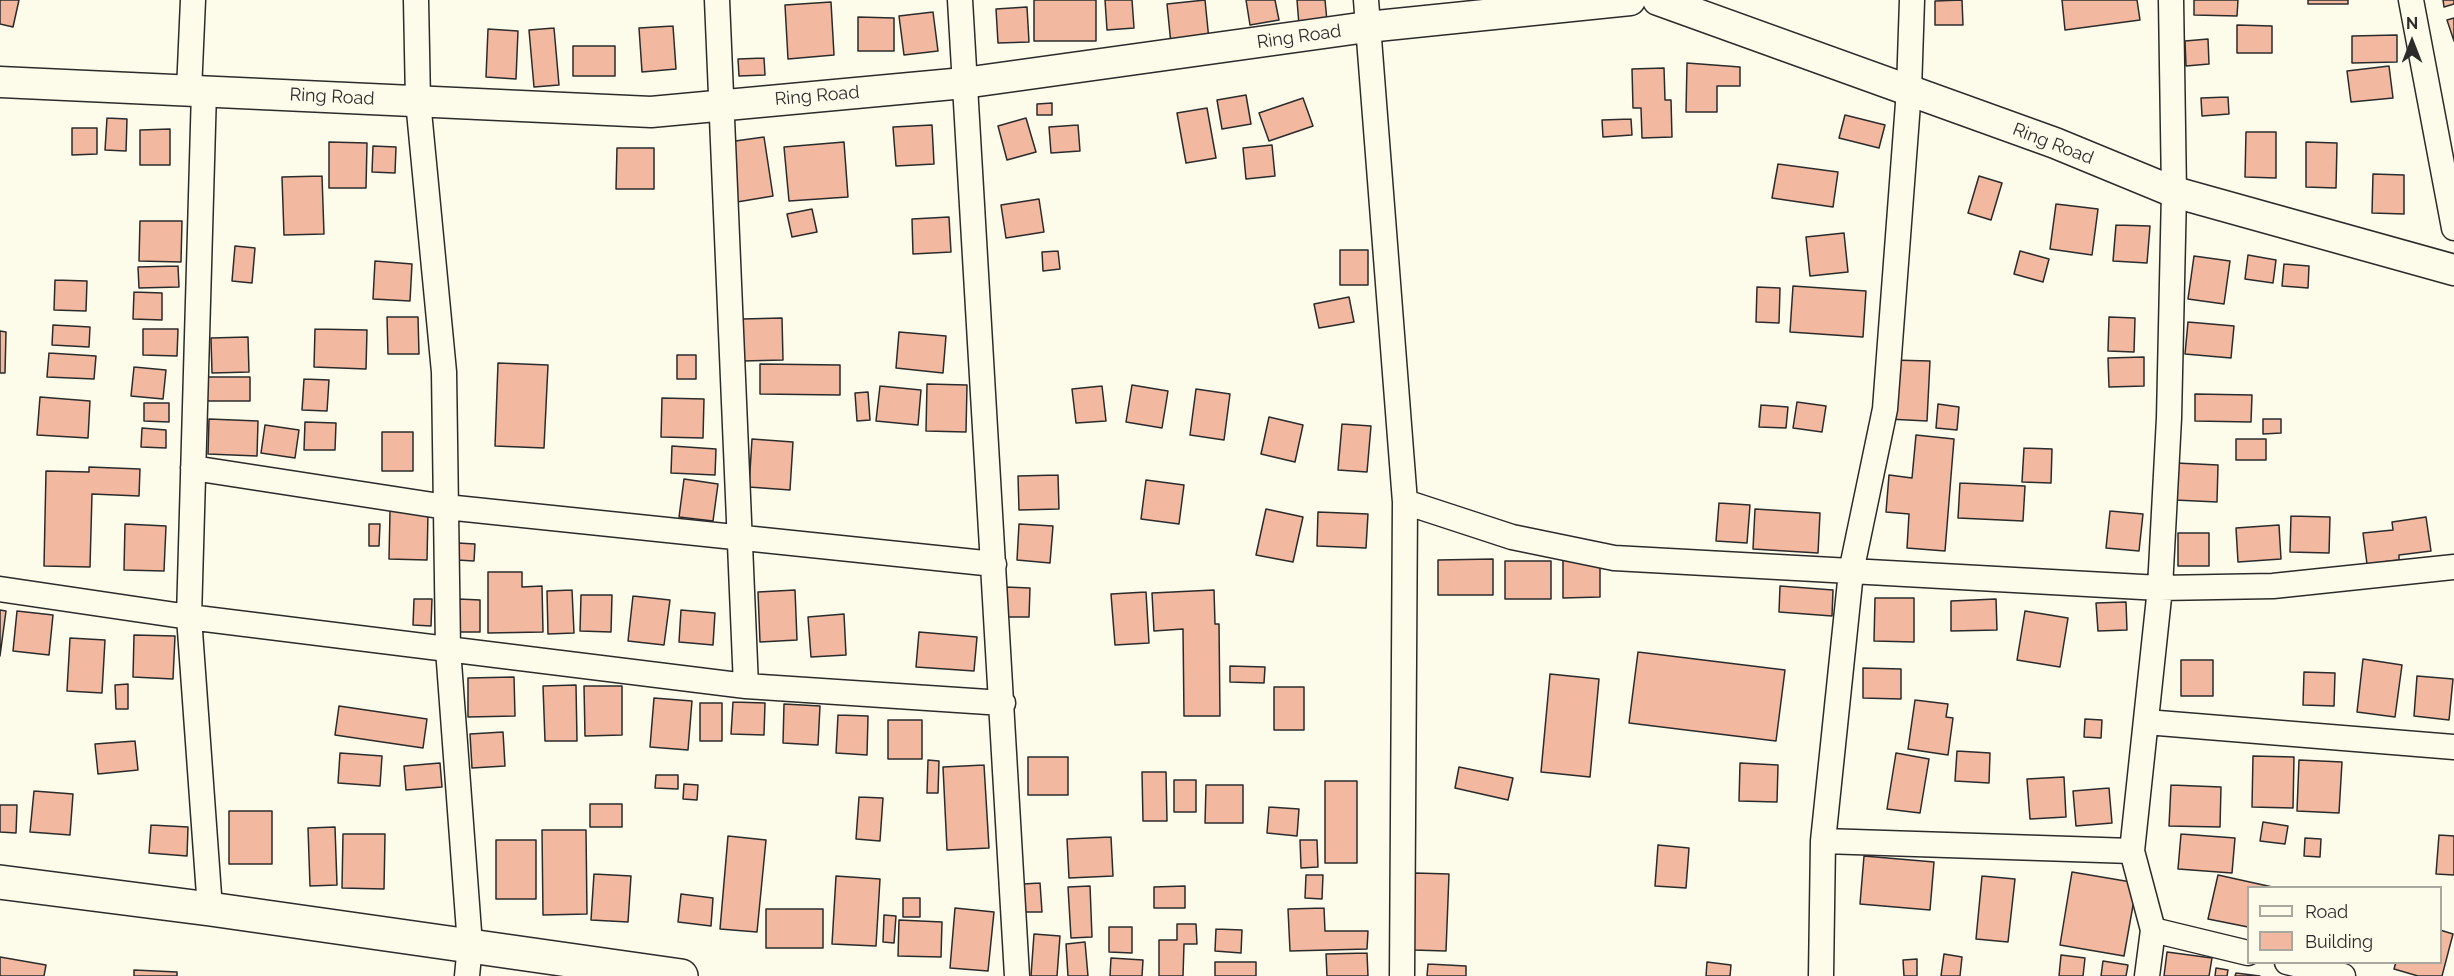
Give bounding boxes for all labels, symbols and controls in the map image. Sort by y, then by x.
north arrow [2382,12,2442,72]
text: N [2406,14,2418,33]
street label: Ring Road [1255,20,1343,54]
street label: Ring Road [774,82,860,110]
street label: Ring Road [289,84,375,110]
street label: Ring Road [2009,119,2097,169]
legend [2247,886,2442,964]
text: Road [2305,901,2348,922]
text: Building [2305,931,2373,952]

